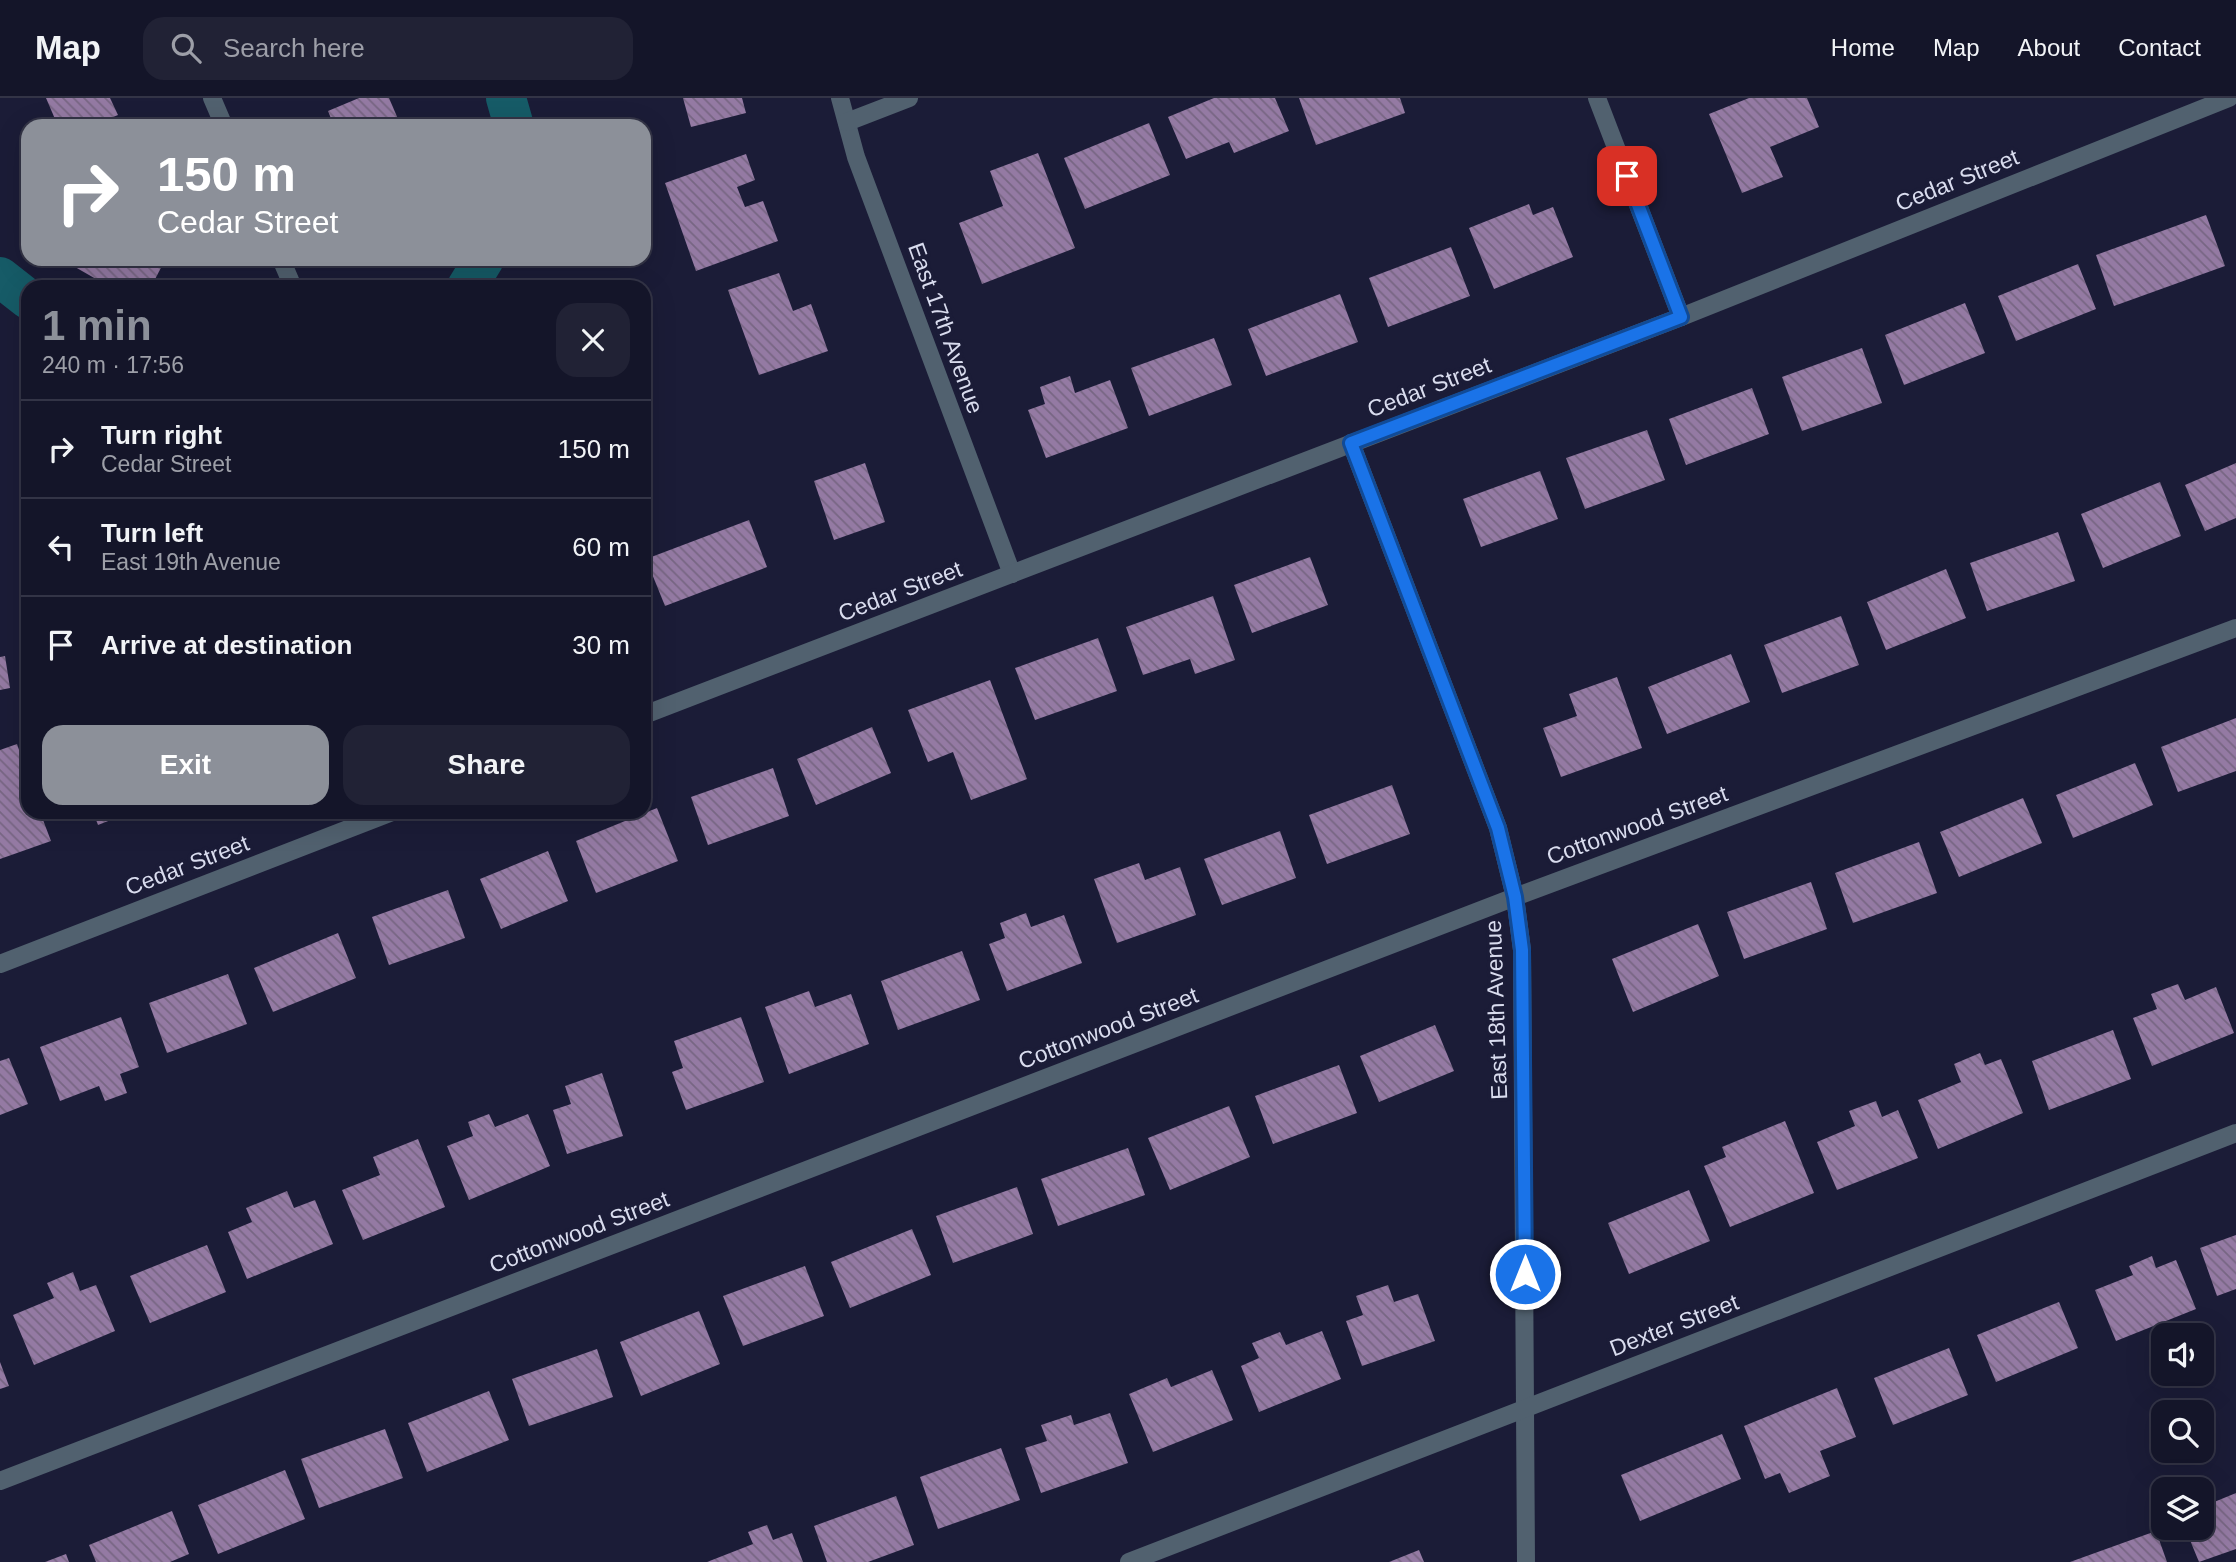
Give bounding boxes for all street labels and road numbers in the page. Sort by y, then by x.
street label: Cedar Street [1892,143,2023,216]
street label: East 17th Avenue [903,239,989,417]
street label: Cedar Street [1363,351,1495,423]
street label: Cedar Street [834,555,966,627]
street label: Cottonwood Street [1543,780,1732,870]
street label: Cedar Street [121,829,253,901]
street label: East 18th Avenue [1480,920,1512,1100]
street label: Cottonwood Street [1014,982,1202,1074]
street label: Cottonwood Street [485,1186,673,1278]
street label: Dexter Street [1606,1288,1742,1361]

